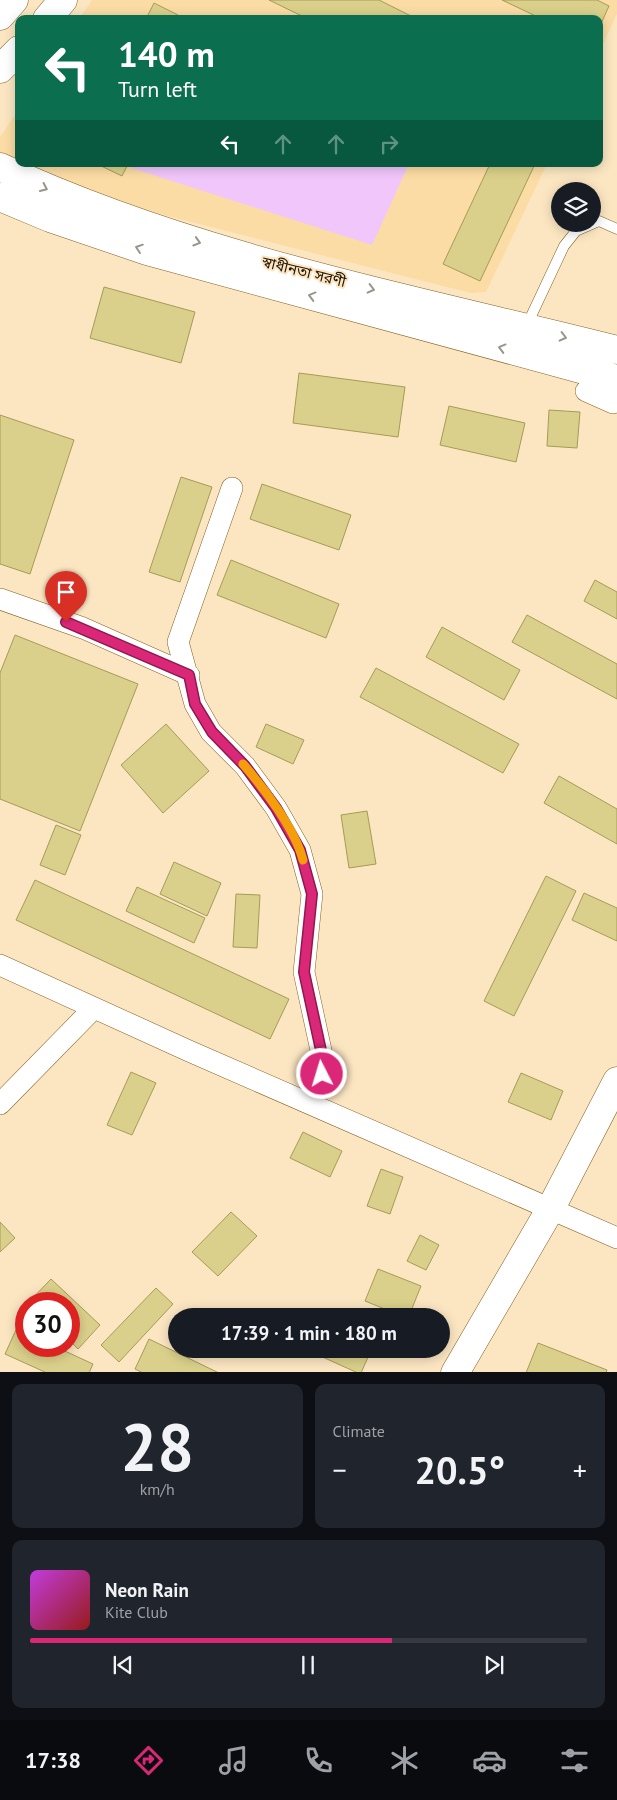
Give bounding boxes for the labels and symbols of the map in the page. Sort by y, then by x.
one-way arrow [39,181,48,192]
one-way arrow [193,236,201,246]
one-way arrow [135,244,143,254]
street label: স্বাধীনতা সরণী [259,252,349,291]
one-way arrow [366,283,375,294]
one-way arrow [308,292,316,302]
one-way arrow [558,331,566,341]
one-way arrow [498,343,507,354]
pin [45,571,87,622]
position arrow [295,1047,347,1099]
speed limit sign: 30 [15,1292,80,1357]

